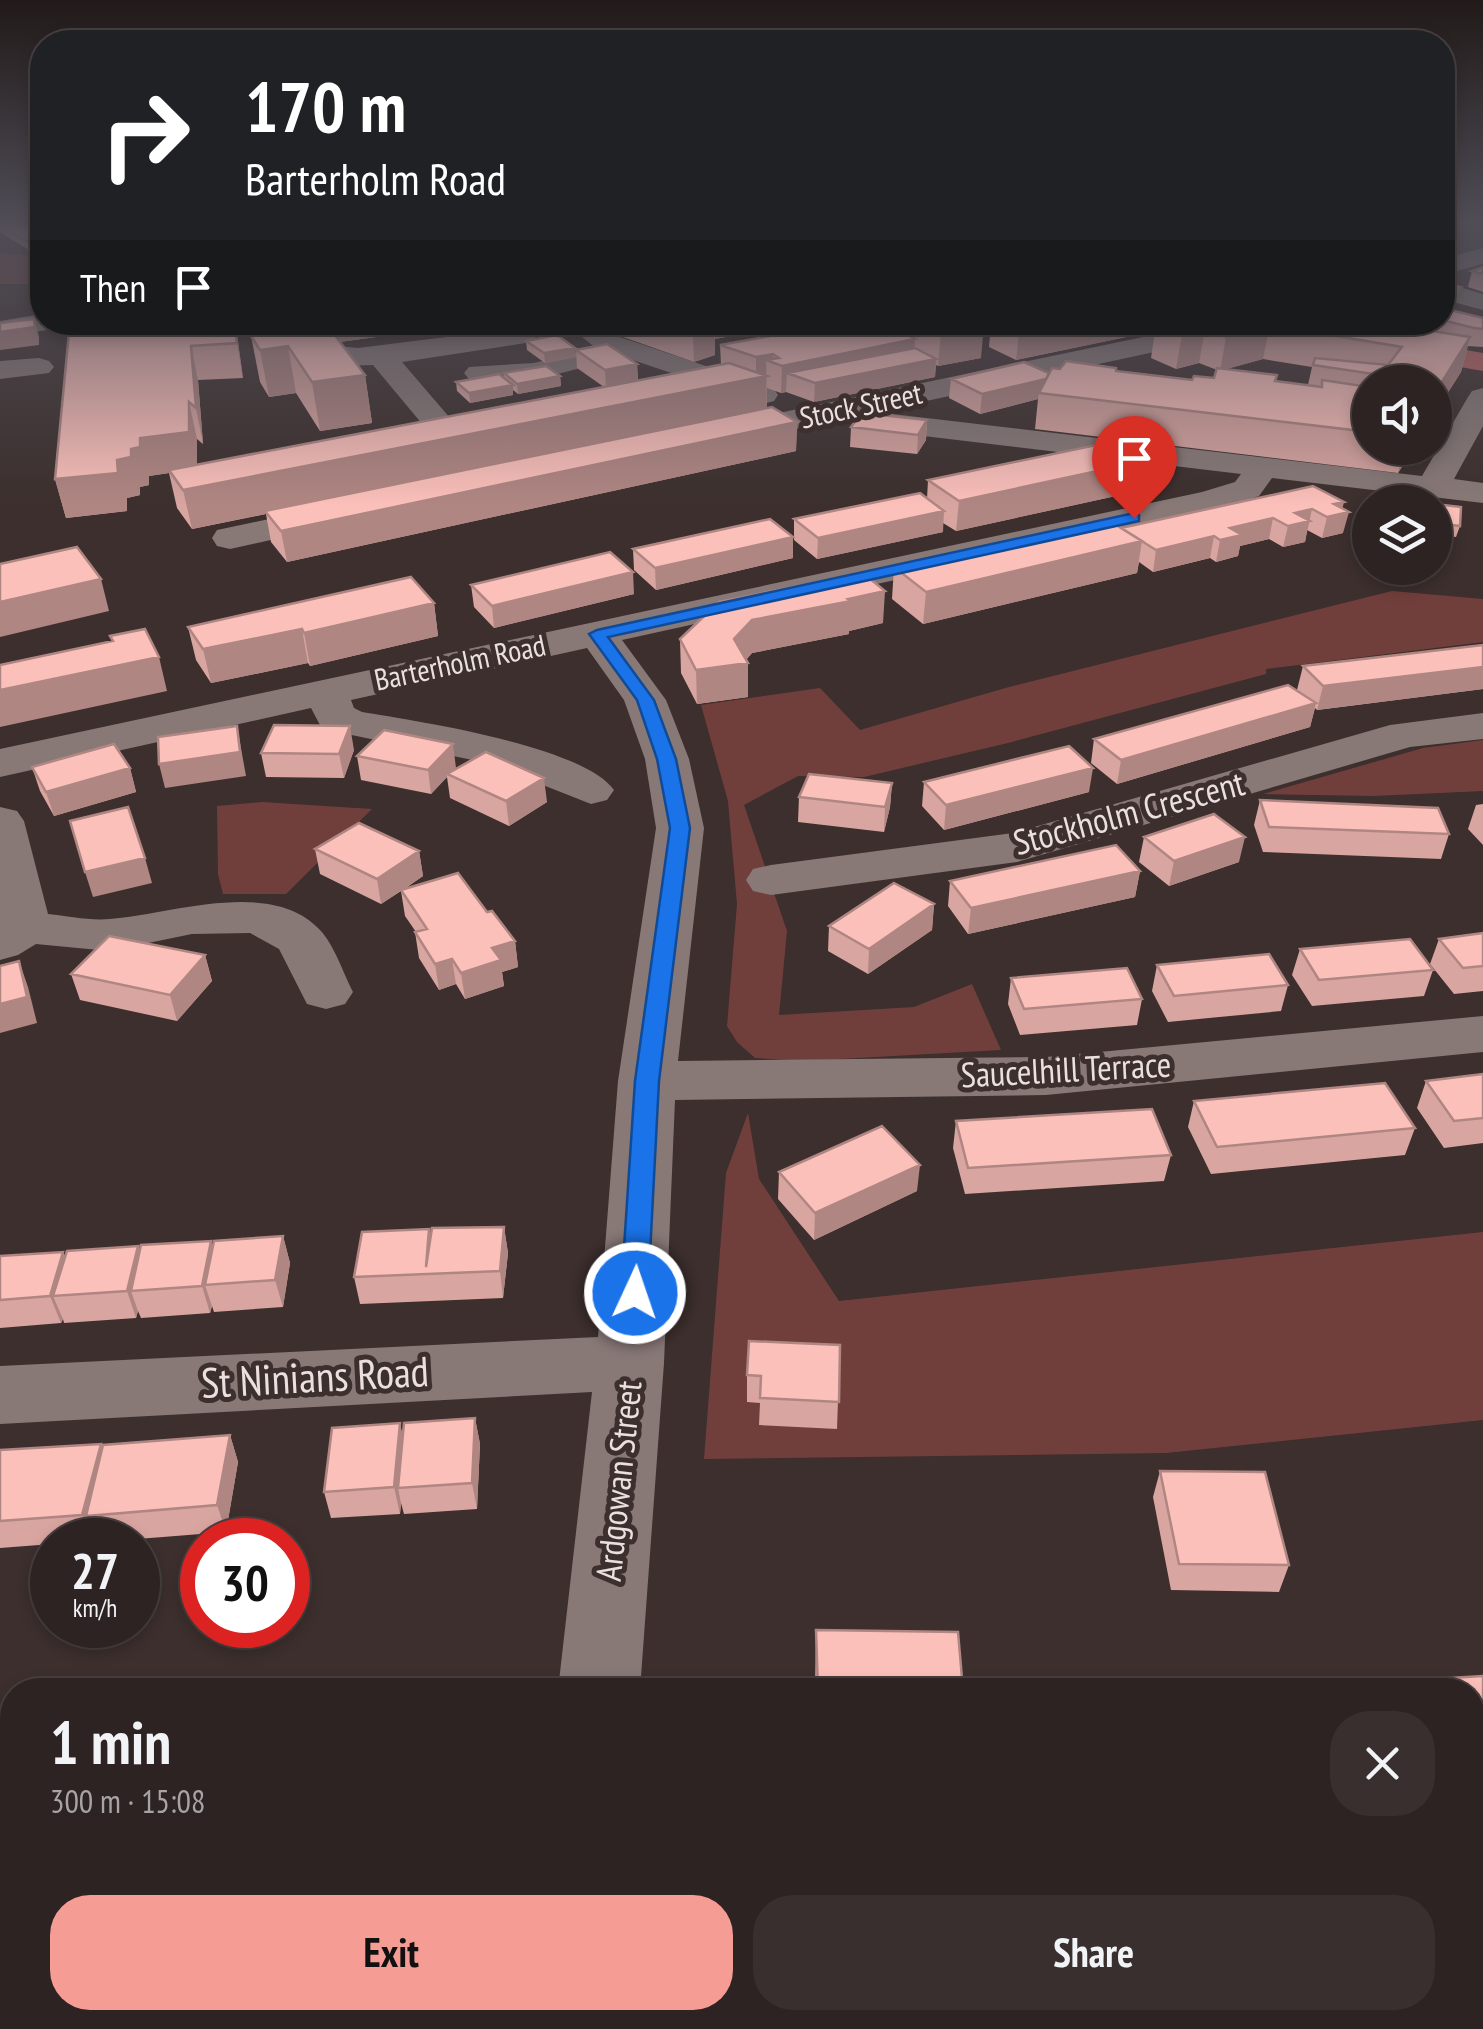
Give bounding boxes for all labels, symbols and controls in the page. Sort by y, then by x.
text: 170 m [245,61,406,151]
icon: right [80,70,210,200]
text: Barterholm Road [245,149,506,207]
icon: arrive [166,260,221,315]
text: Then [80,263,146,312]
map controls [1352,365,1452,585]
button: sound [1352,365,1452,465]
street label: Stock Street [796,372,926,436]
pin [1092,416,1177,519]
icon: arrive [1107,431,1162,486]
button: layers [1352,485,1452,585]
street label: Barterholm Road [371,624,549,699]
street label: Stockholm Crescent [1008,759,1250,865]
street label: Saucelhill Terrace [960,1041,1172,1097]
position arrow [583,1241,687,1345]
street label: St Ninians Road [200,1343,430,1410]
street label: Ardgowan Street [585,1378,651,1583]
speed limit sign: 30 [180,1518,310,1648]
text: 27 [71,1538,119,1603]
text: km/h [73,1592,117,1624]
text: 1 min [50,1703,171,1781]
button: close [1330,1711,1435,1816]
text: 300 m · 15:08 [50,1780,205,1822]
button: Exit [50,1895,733,2010]
button: Share [753,1895,1435,2010]

